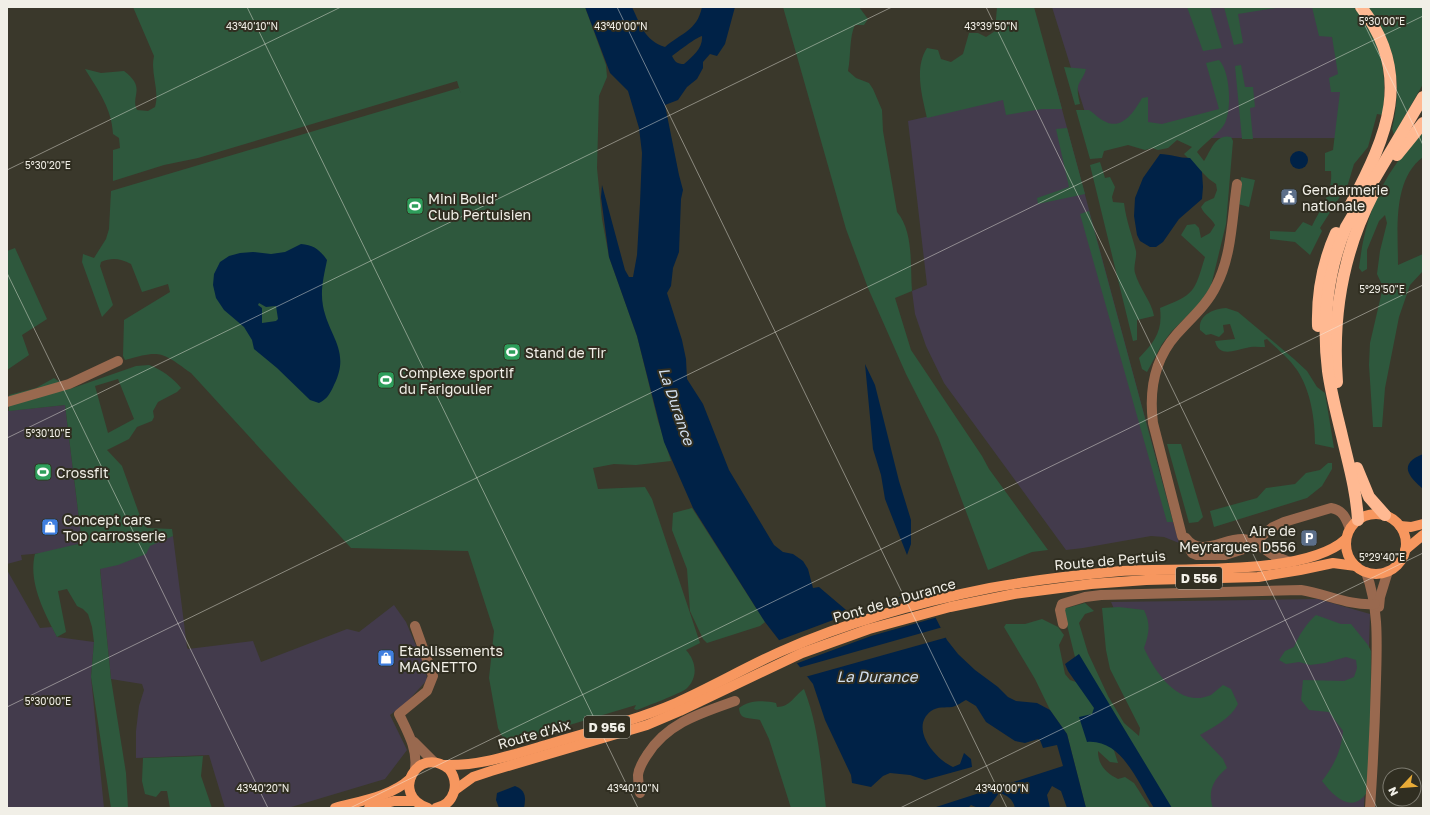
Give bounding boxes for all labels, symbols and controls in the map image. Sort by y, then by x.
text: 5°30'00"E [1359,15,1405,27]
text: 43°40'10"N [226,20,278,32]
text: 43°40'00"N [594,20,648,32]
text: 43°39'50"N [964,20,1018,32]
text: 5°30'20"E [25,159,71,171]
place label: Gendarmerie nationale [1302,181,1388,214]
public building icon: Gendarmerie nationale [1279,187,1299,207]
place label: Mini Bolid' Club Pertuisien [428,190,531,223]
sports icon: Mini Bolid' Club Pertuisien [405,196,425,216]
text: 5°29'50"E [1359,283,1405,295]
sports icon: Stand de Tir [502,342,522,362]
place label: Stand de Tir [525,344,607,361]
place label: Complexe sportif du Farigoulier [399,364,514,397]
water label: La Durance [655,365,699,448]
sports icon: Complexe sportif du Farigoulier [376,370,396,390]
text: 5°30'10"E [26,427,71,439]
sports icon: Crossfit [33,462,53,482]
place label: Crossfit [56,464,109,481]
place label: Concept cars - Top carrosserie [63,511,166,544]
shop icon: Concept cars - Top carrosserie [40,517,60,537]
place label: Aire de Meyrargues D556 [1179,522,1296,555]
parking icon: Aire de Meyrargues D556 [1299,528,1319,548]
street label: Route de Pertuis [1054,547,1166,573]
text: 5°29'40"E [1359,551,1405,563]
road number: D 556 [1176,567,1222,589]
street label: Pont de la Durance [831,574,957,626]
place label: Etablissements MAGNETTO [399,642,503,675]
shop icon: Etablissements MAGNETTO [376,648,396,668]
water label: La Durance [837,667,919,685]
text: 5°30'00"E [25,695,71,707]
street label: Route d'Aix [496,715,573,752]
road number: D 956 [584,716,630,738]
north arrow [1382,767,1422,807]
text: 43°40'20"N [237,782,289,794]
text: 43°40'10"N [607,782,659,794]
text: 43°40'00"N [975,782,1029,794]
text: N [1385,785,1400,798]

